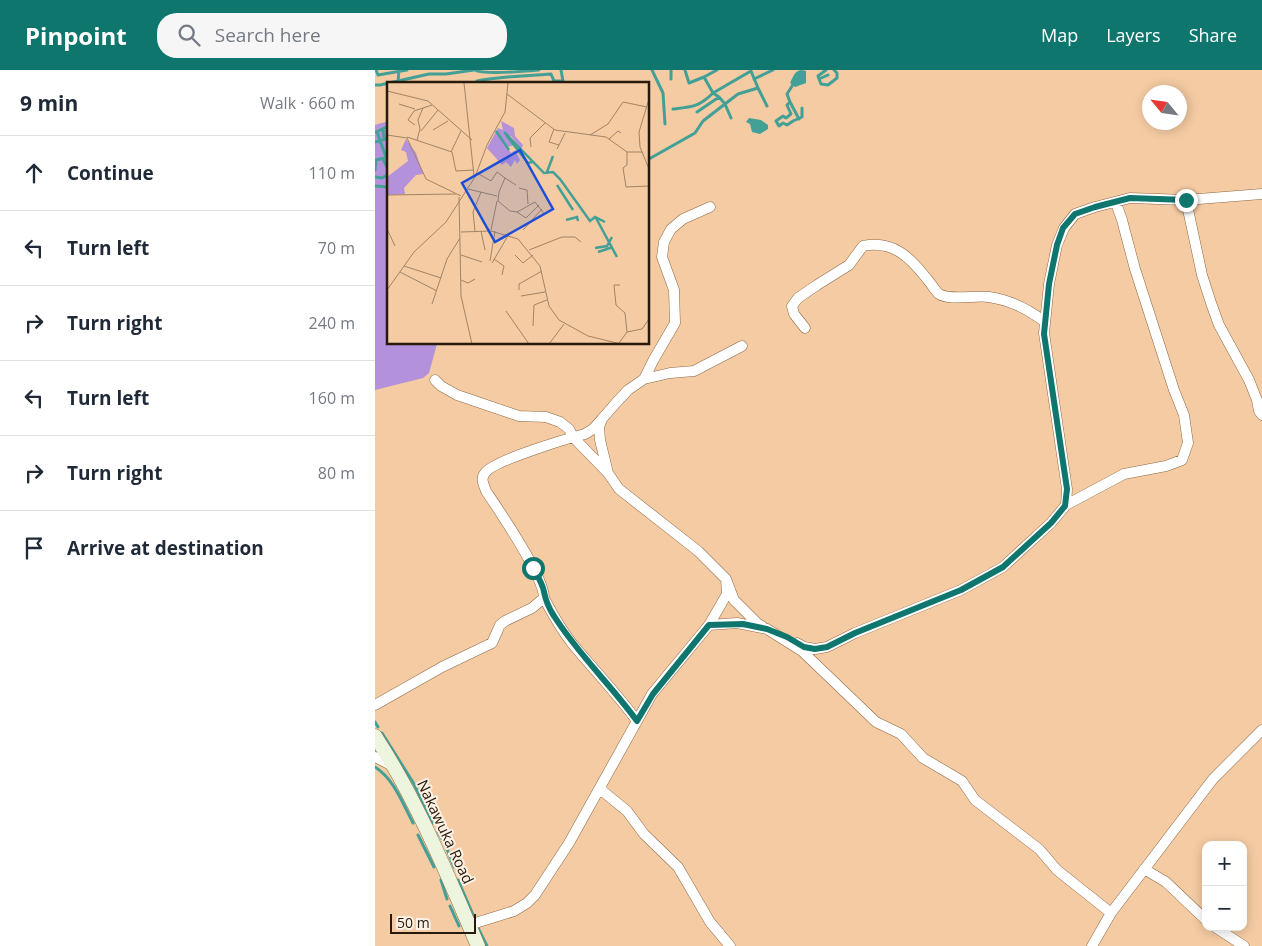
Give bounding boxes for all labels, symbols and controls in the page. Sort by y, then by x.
search box [157,13,507,58]
text: Pinpoint [25,19,127,52]
icon: search [175,21,203,49]
text: Search here [215,22,321,48]
text: Map [1041,23,1078,47]
text: Layers [1106,23,1161,47]
text: Share [1189,23,1237,47]
inset map [387,82,650,345]
north arrow [1142,85,1187,130]
text: 9 min [20,89,78,117]
text: Walk · 660 m [260,92,355,114]
icon: ahead [20,159,48,187]
text: Continue [67,160,154,186]
text: 110 m [309,162,355,184]
route end [1175,189,1198,212]
icon: left [20,234,48,262]
text: Turn left [67,235,149,261]
text: 70 m [318,237,355,259]
icon: right [20,309,48,337]
text: Turn right [67,310,162,336]
text: 240 m [309,312,355,334]
icon: left [20,384,48,412]
text: Turn left [67,385,149,411]
text: 160 m [309,387,355,409]
icon: right [20,459,48,487]
text: Turn right [67,460,162,486]
text: 80 m [318,462,355,484]
icon: arrive [20,534,48,562]
text: Arrive at destination [67,535,264,561]
route start [522,557,545,580]
street label: Nakawuka Road [413,776,479,887]
map controls [1202,841,1247,931]
button: + [1202,841,1247,886]
button: − [1202,886,1247,931]
scale bar [390,911,476,934]
text: 50 m [397,913,430,932]

